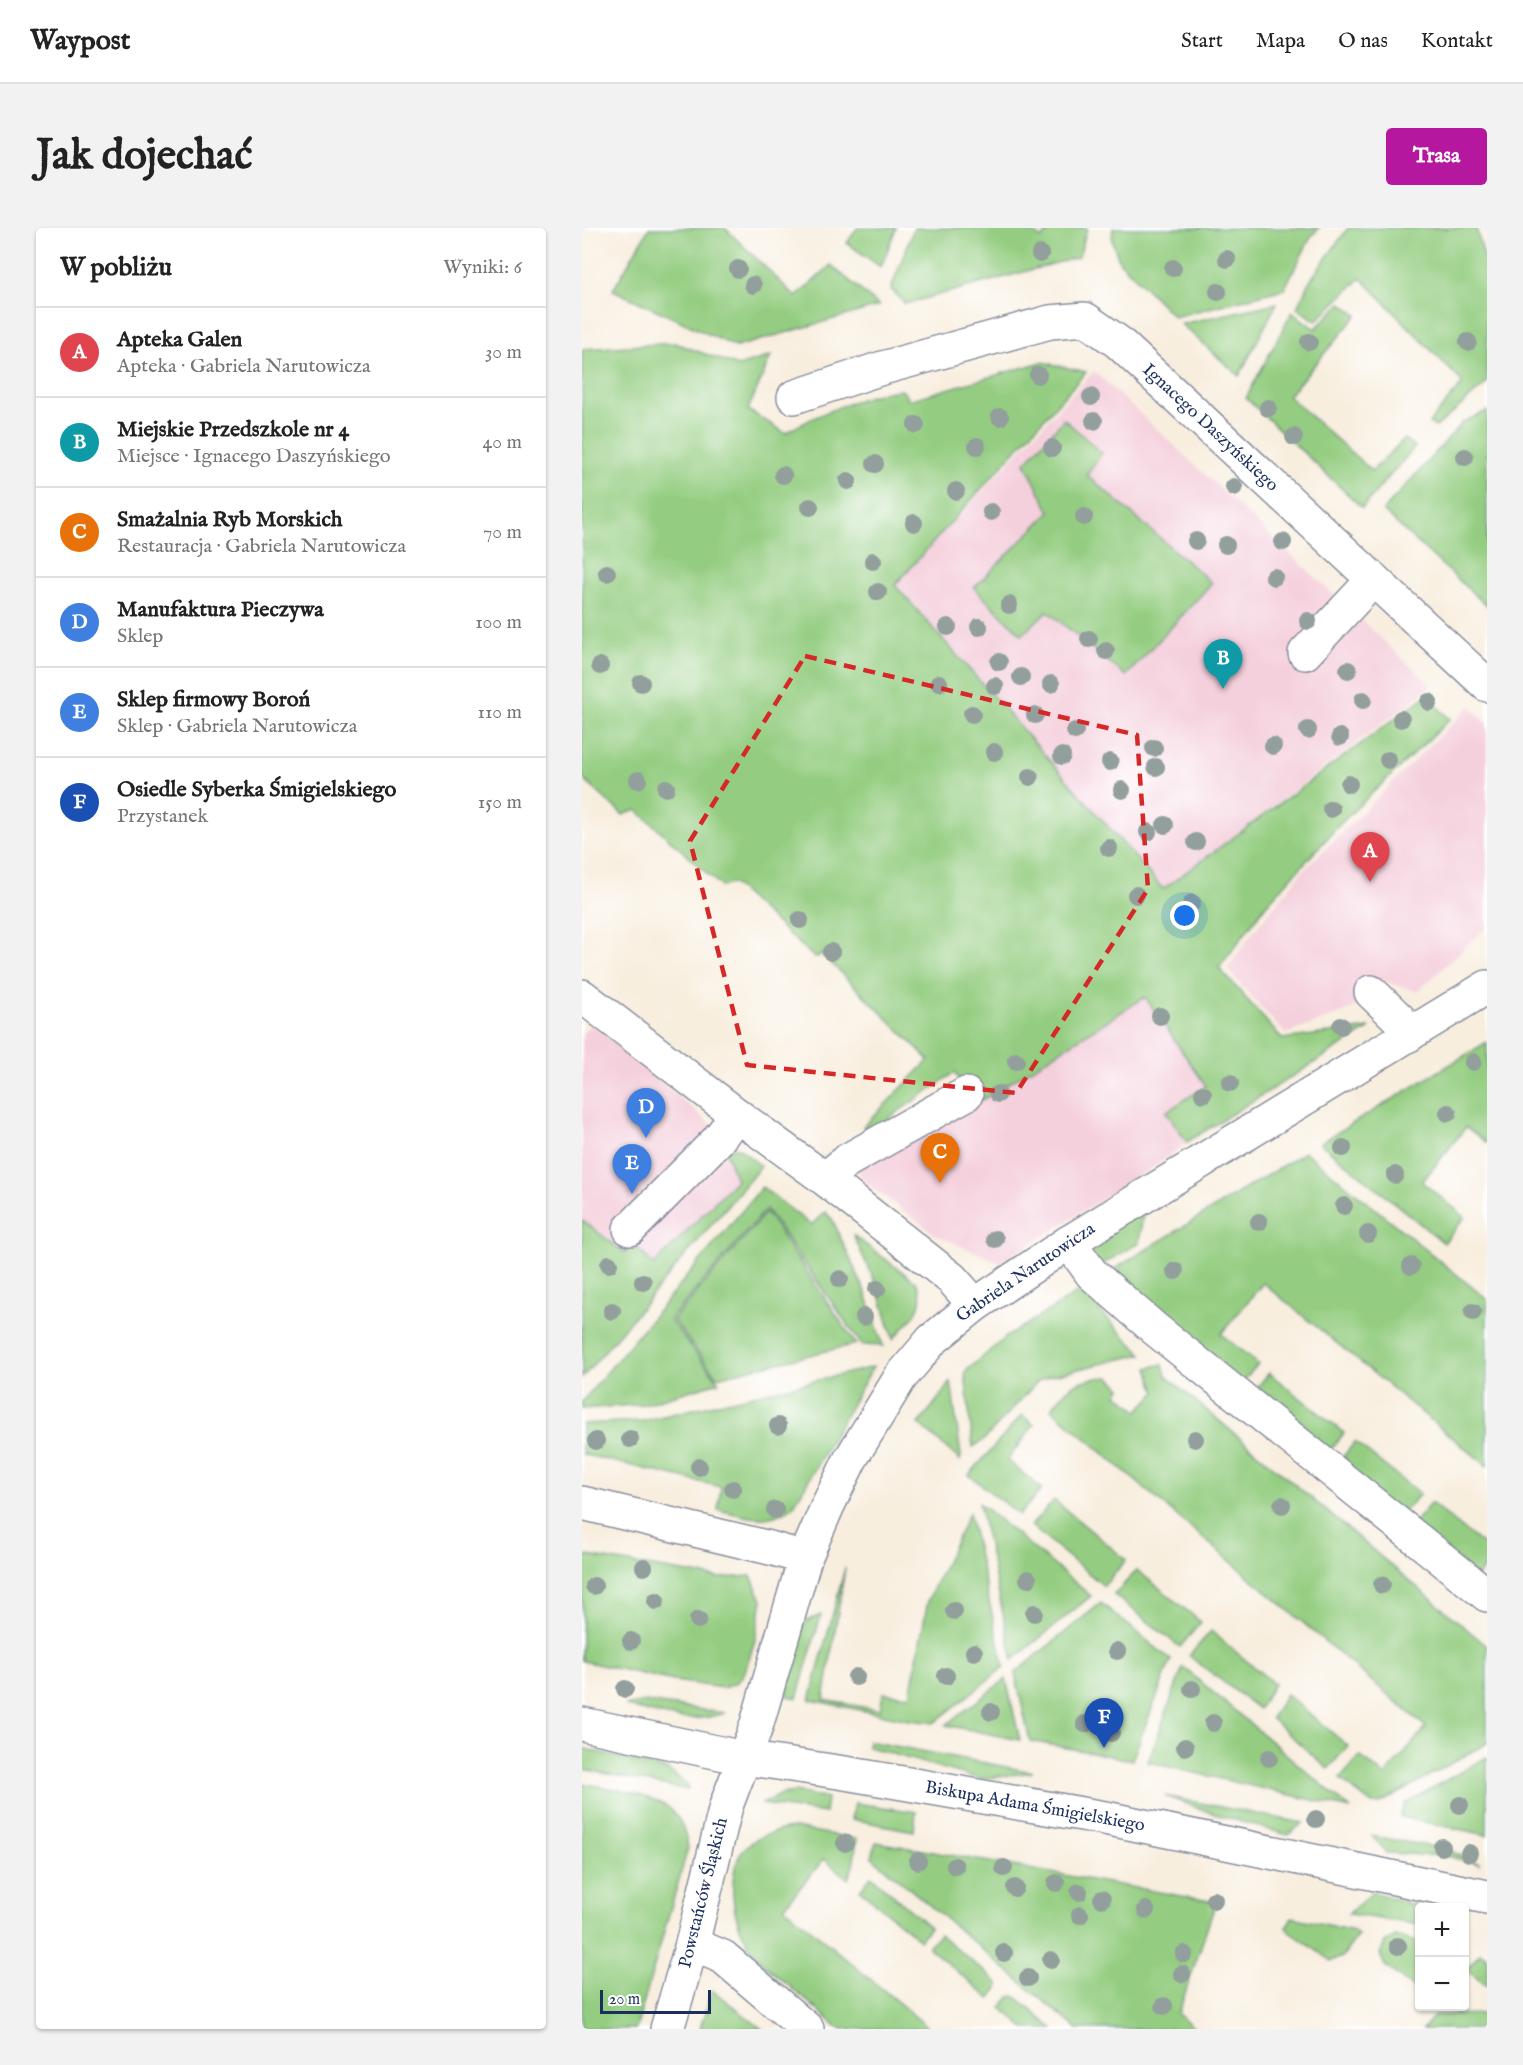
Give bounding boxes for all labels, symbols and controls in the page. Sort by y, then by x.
text: Waypost [30,24,130,59]
text: Start [1181,28,1223,55]
text: Mapa [1256,28,1305,55]
text: O nas [1338,28,1388,55]
text: Kontakt [1421,28,1493,55]
button: Trasa [1386,128,1487,185]
text: Jak dojechać [36,130,253,183]
text: W pobliżu [60,251,172,284]
text: Wyniki: 6 [443,255,522,280]
text: Apteka Galen [117,326,242,354]
text: A [73,340,86,365]
text: 30 m [485,340,522,365]
text: Apteka · Gabriela Narutowicza [117,354,371,379]
street label: Ignacego Daszyńskiego [1137,359,1283,497]
text: Miejskie Przedszkole nr 4 [117,416,349,444]
text: B [73,430,86,455]
text: 40 m [483,430,522,455]
text: Miejsce · Ignacego Daszyńskiego [117,444,391,469]
text: Smażalnia Ryb Morskich [117,506,343,534]
text: C [72,520,87,545]
text: 70 m [483,520,522,545]
text: Restauracja · Gabriela Narutowicza [117,534,406,559]
text: Manufaktura Pieczywa [117,596,324,624]
text: D [71,610,88,635]
text: 100 m [475,610,522,635]
text: Sklep [117,624,163,649]
pin: B [1204,640,1242,689]
text: Sklep firmowy Boroń [117,686,310,714]
text: E [73,700,86,725]
text: 110 m [478,700,522,725]
text: Sklep · Gabriela Narutowicza [117,714,357,739]
text: Osiedle Syberka Śmigielskiego [117,776,396,804]
text: F [73,790,86,815]
text: 150 m [478,790,522,815]
text: Przystanek [117,804,208,829]
pin: A [1350,832,1390,882]
your location [1170,901,1199,930]
pin: D [626,1088,666,1138]
pin: C [920,1134,960,1183]
pin: E [613,1144,652,1194]
street label: Gabriela Narutowicza [952,1218,1100,1328]
pin: F [1084,1698,1124,1748]
street label: Biskupa Adama Śmigielskiego [923,1774,1147,1838]
street label: Powstańców Śląskich [672,1815,734,1971]
map controls [1415,1903,1469,2011]
button: + [1415,1903,1469,1957]
button: − [1415,1957,1469,2011]
scale bar [600,1987,711,2014]
text: 20 m [609,1990,640,2010]

